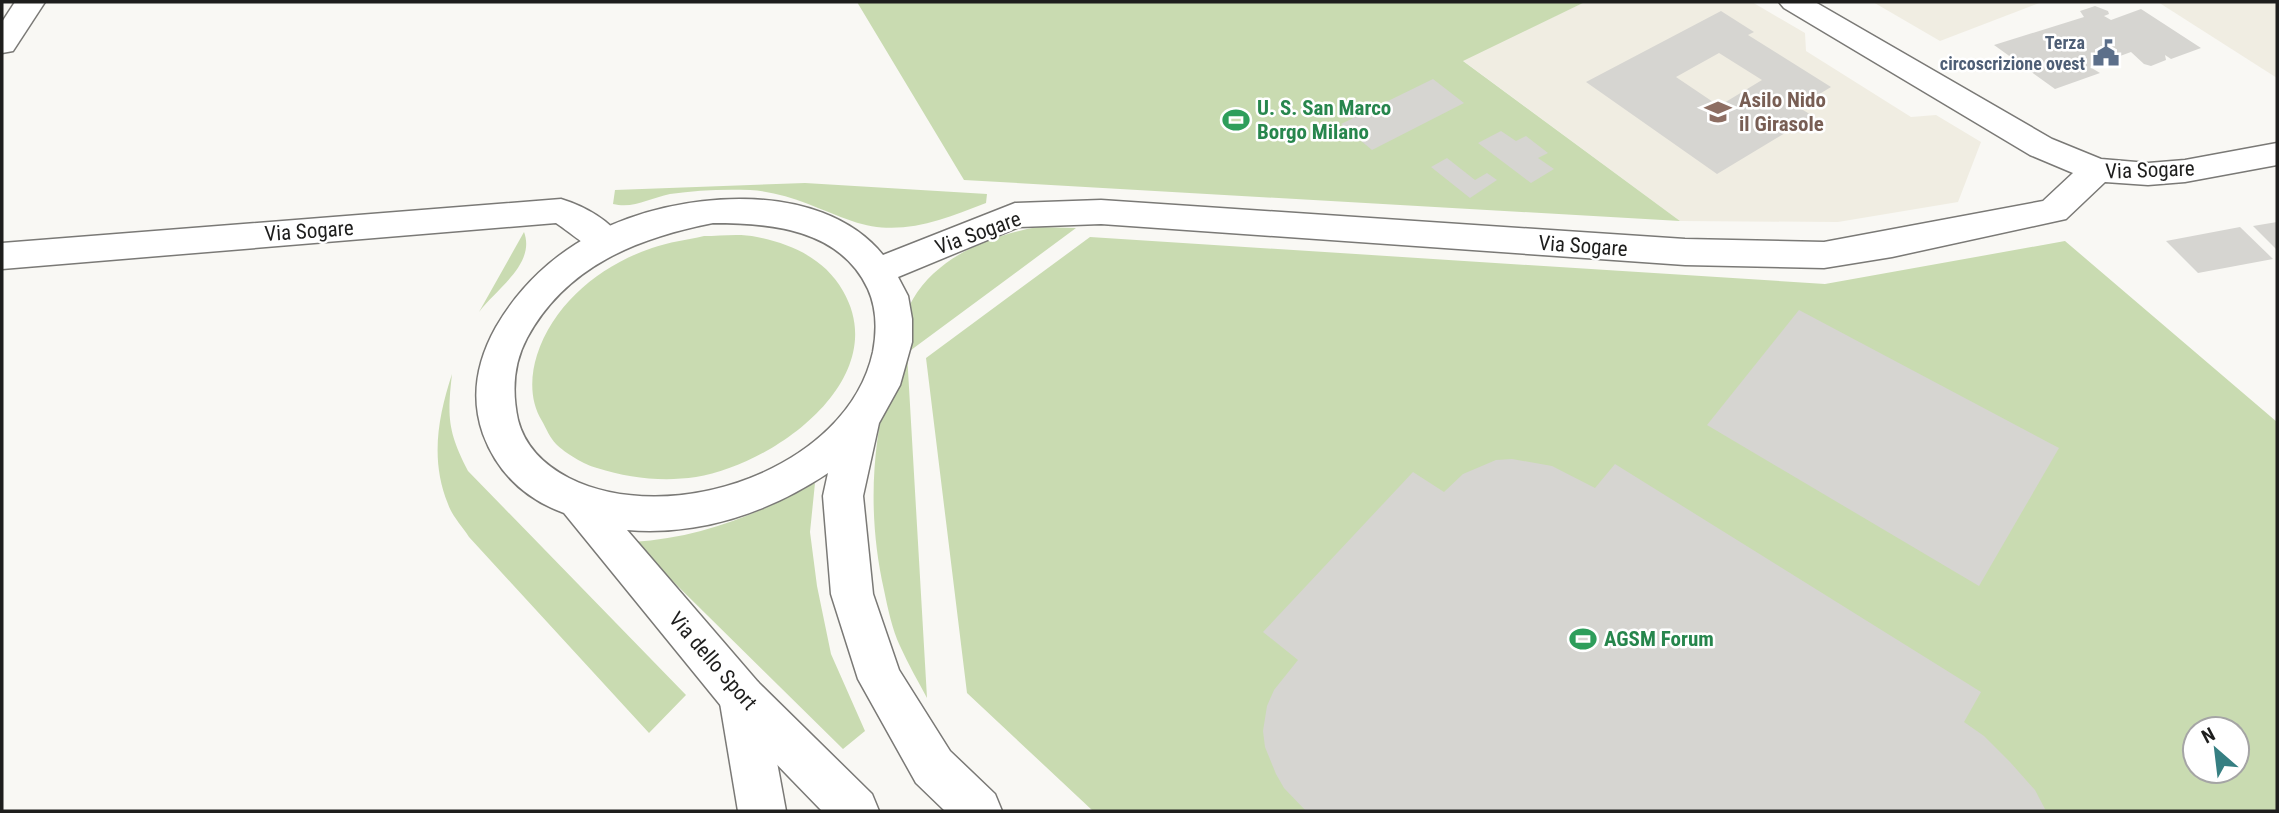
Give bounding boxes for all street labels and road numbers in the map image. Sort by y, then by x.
street label: Via Sogare [2105,156,2195,184]
street label: Via Sogare [932,206,1024,260]
street label: Via Sogare [264,216,355,246]
street label: Via Sogare [1538,231,1629,261]
street label: Via dello Sport [664,607,762,715]

